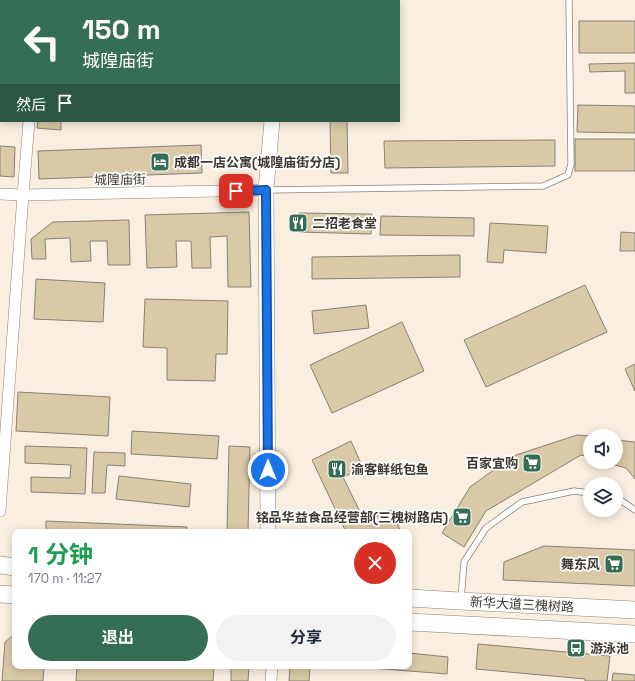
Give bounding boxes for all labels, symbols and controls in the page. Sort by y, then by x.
text: 150 m [82,11,161,47]
icon: left [16,16,68,68]
text: 城隍庙街 [82,49,154,72]
icon: arrive [54,92,76,114]
text: 然后 [16,95,46,114]
hotel icon: 成都一店公寓(城隍庙街分店) [149,151,171,173]
place label: 成都一店公寓(城隍庙街分店) [174,154,340,171]
street label: 城隍庙街 [94,171,146,188]
pin [219,174,253,208]
icon: arrive [225,180,247,202]
restaurant icon: 二招老食堂 [287,212,309,234]
place label: 二招老食堂 [312,215,377,232]
map controls [583,429,623,517]
button: sound [583,429,623,469]
position arrow [247,449,289,491]
supermarket icon: 百家宜购 [521,452,543,474]
place label: 百家宜购 [466,455,518,472]
restaurant icon: 渝客鲜纸包鱼 [326,458,348,480]
place label: 渝客鲜纸包鱼 [351,461,429,478]
button: layers [583,477,623,517]
supermarket icon: 铭品华益食品经营部(三槐树路店) [451,506,473,528]
place label: 铭品华益食品经营部(三槐树路店) [256,509,448,526]
text: 1 分钟 [28,539,93,570]
button: close [354,542,396,584]
supermarket icon: 舞东风 [603,553,625,575]
place label: 舞东风 [561,556,600,573]
text: 170 m · 11:27 [28,570,102,587]
street label: 新华大道三槐树路 [470,593,574,616]
button: 退出 [28,615,208,661]
button: 分享 [216,615,396,661]
bus stop icon: 游泳池 [565,637,587,659]
place label: 游泳池 [590,640,629,657]

